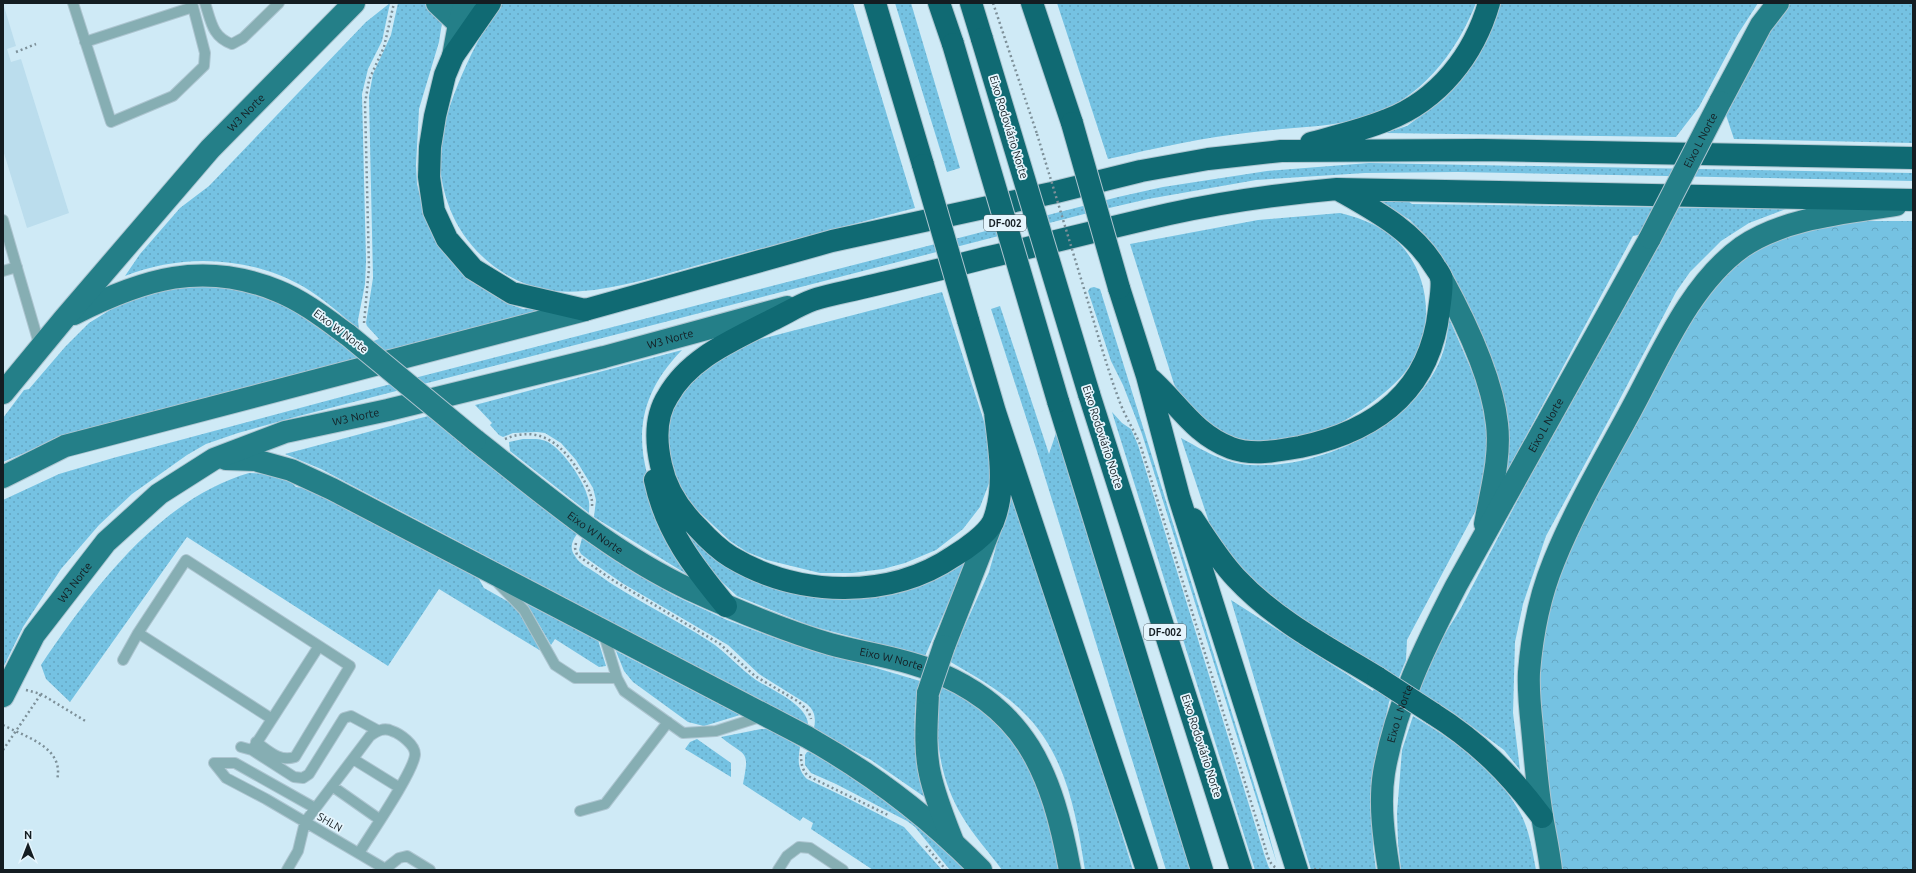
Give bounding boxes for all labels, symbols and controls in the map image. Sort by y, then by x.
street label: Eixo Rodoviário Norte [988,74,1030,180]
street label: W3 Norte [225,91,267,134]
street label: Eixo L Norte [1681,111,1719,170]
road number: DF-002 [984,215,1026,231]
street label: Eixo W Norte [312,307,370,355]
street label: W3 Norte [646,327,695,351]
street label: Eixo Rodoviário Norte [1081,384,1125,490]
street label: Eixo L Norte [1526,396,1566,454]
street label: W3 Norte [331,406,380,428]
street label: Eixo W Norte [565,509,625,556]
street label: W3 Norte [55,560,94,605]
road number: DF-002 [1144,624,1186,640]
street label: Eixo W Norte [859,645,925,673]
street label: Eixo L Norte [1385,683,1415,744]
street label: Eixo Rodoviário Norte [1180,693,1224,799]
street label: SHLN [315,810,345,834]
north arrow [8,825,48,865]
text: N [24,829,32,841]

